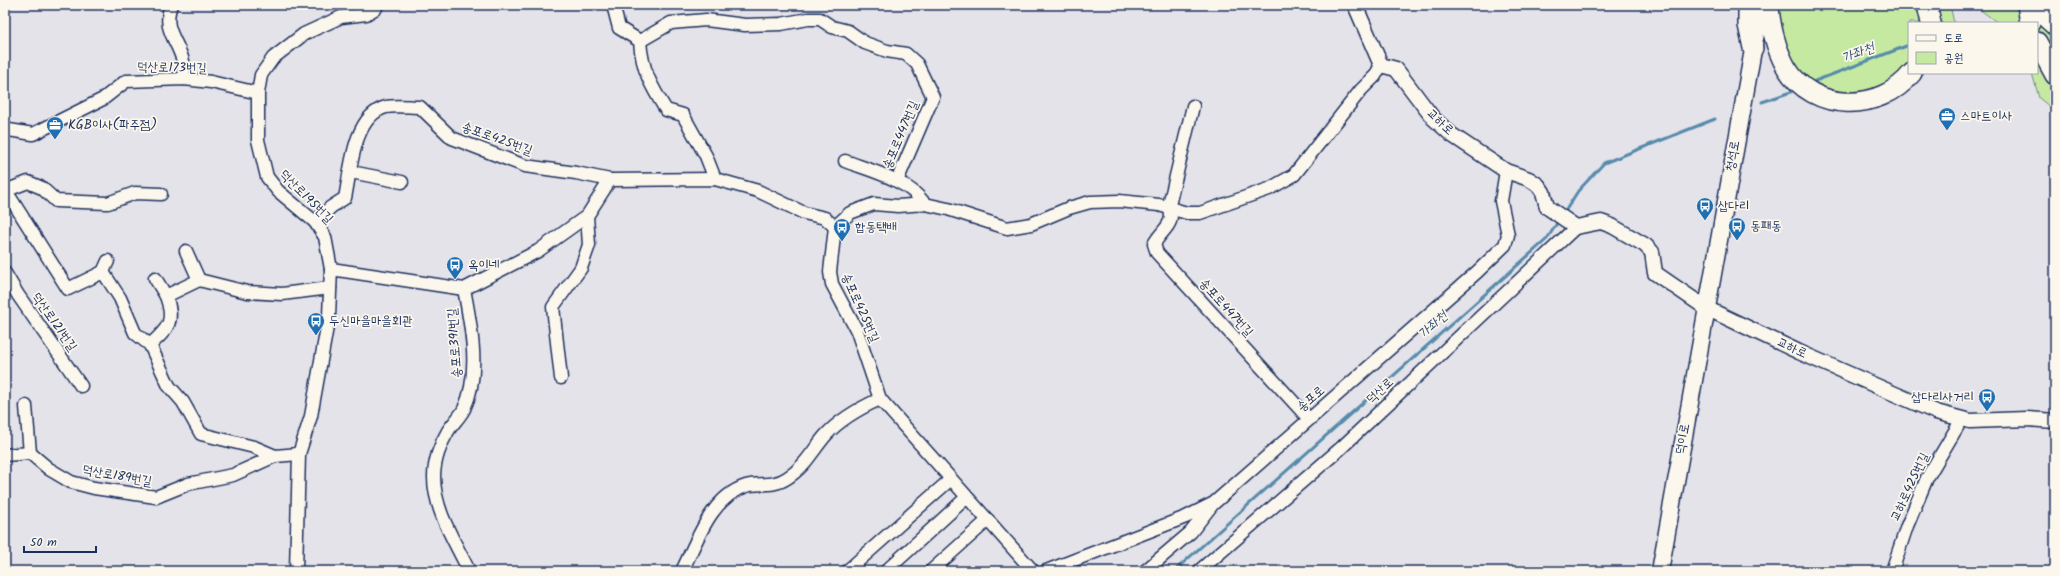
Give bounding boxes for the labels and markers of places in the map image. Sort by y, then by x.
office icon: 스마트이사 [1937,106,1957,131]
place label: 스마트이사 [1960,106,2012,127]
office icon: KGB이사(파주점) [45,115,65,140]
place label: KGB이사(파주점) [68,115,157,136]
bus stop icon: 삽다리 [1695,196,1715,221]
place label: 삽다리 [1718,196,1749,217]
bus stop icon: 동패동 [1727,216,1747,241]
place label: 동패동 [1750,216,1781,237]
bus stop icon: 합동택배 [832,217,852,242]
place label: 합동택배 [855,217,897,238]
bus stop icon: 옥이네 [445,255,465,280]
place label: 옥이네 [468,255,499,276]
bus stop icon: 두신마을마을회관 [306,311,326,336]
place label: 두신마을마을회관 [329,311,413,332]
place label: 삽다리사거리 [1911,387,1974,408]
bus stop icon: 삽다리사거리 [1977,387,1997,412]

